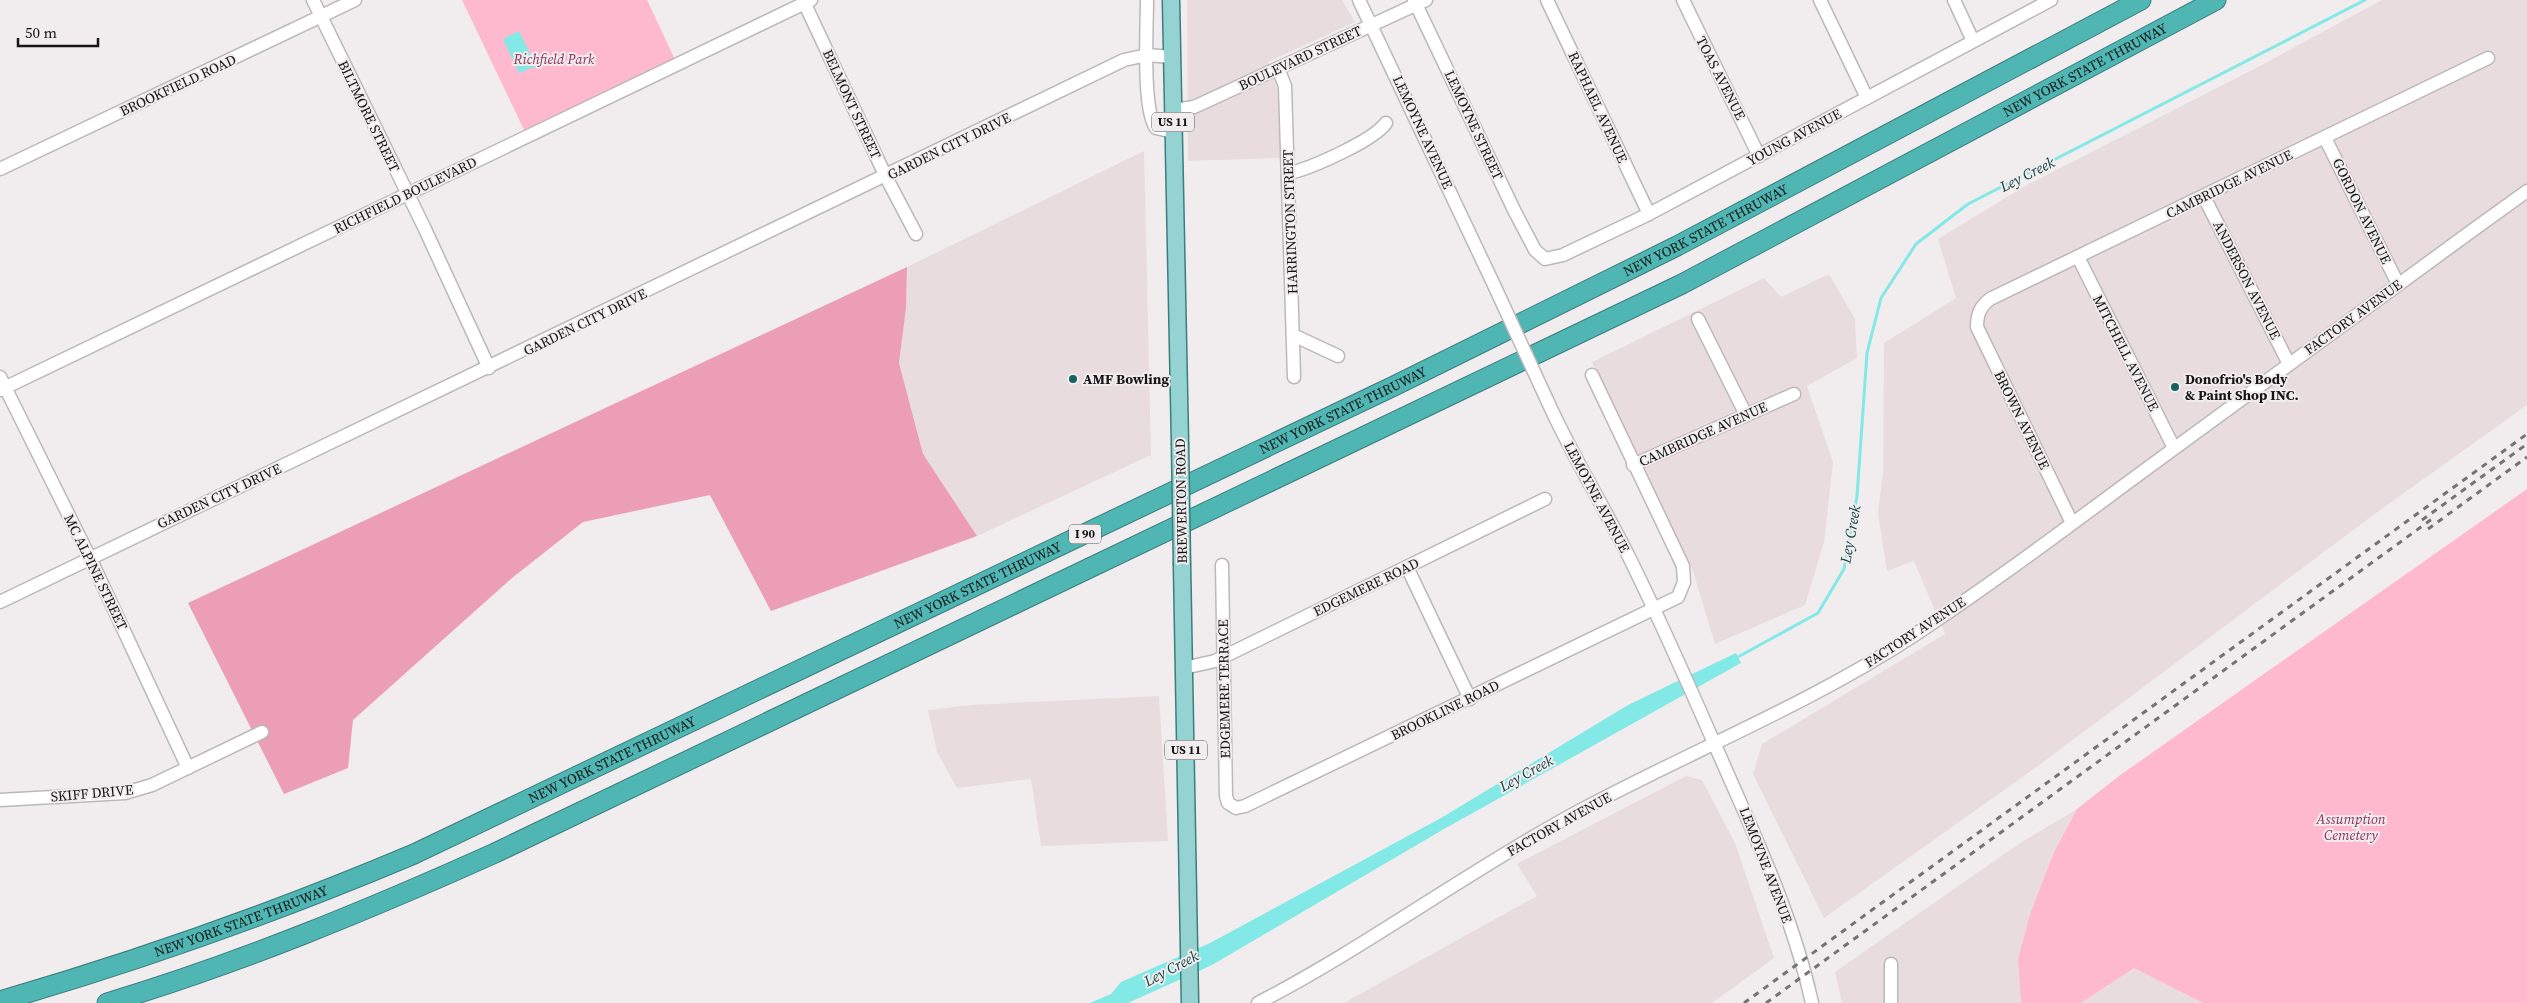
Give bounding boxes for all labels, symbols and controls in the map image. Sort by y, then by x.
scale bar [18,15,98,47]
street label: NEW YORK STATE THRUWAY [1999,18,2171,122]
street label: BOULEVARD STREET [1235,20,1365,95]
text: 50 m [25,22,57,43]
street label: TOAS AVENUE [1691,33,1751,123]
street label: BELMONT STREET [818,46,886,163]
street label: RAPHAEL AVENUE [1563,48,1633,166]
street label: BROOKFIELD ROAD [116,49,240,121]
park label: Richfield Park [513,49,595,69]
street label: BILTMORE STREET [333,57,405,176]
street label: LEMOYNE STREET [1440,67,1508,184]
street label: LEMOYNE AVENUE [1388,72,1458,192]
street label: YOUNG AVENUE [1743,104,1845,170]
street label: GARDEN CITY DRIVE [884,107,1014,185]
road number: US 11 [1152,112,1194,132]
street label: CAMBRIDGE AVENUE [2162,145,2296,223]
street label: HARRINGTON STREET [1277,149,1303,295]
water label: Ley Creek [1995,151,2059,197]
street label: RICHFIELD BOULEVARD [330,152,480,238]
street label: GORDON AVENUE [2328,155,2396,267]
street label: NEW YORK STATE THRUWAY [1620,179,1792,281]
street label: ANDERSON AVENUE [2208,217,2286,343]
street label: FACTORY AVENUE [2300,275,2406,359]
street label: GARDEN CITY DRIVE [520,283,650,361]
street label: MITCHELL AVENUE [2088,291,2164,415]
street label: NEW YORK STATE THRUWAY [1256,361,1430,459]
street label: BROWN AVENUE [1989,367,2055,473]
place label: AMF Bowling [1083,369,1169,389]
place label: Donofrio's Body & Paint Shop INC. [2185,369,2299,405]
marker: AMF Bowling [1067,373,1079,385]
marker: Donofrio's Body & Paint Shop INC. [2169,381,2181,393]
street label: CAMBRIDGE AVENUE [1636,397,1770,471]
street label: BREWERTON ROAD [1170,438,1192,564]
street label: LEMOYNE AVENUE [1559,438,1635,556]
street label: GARDEN CITY DRIVE [154,458,284,534]
water label: Ley Creek [1834,502,1866,566]
street label: MC ALPINE STREET [59,511,133,634]
road number: I 90 [1069,524,1101,544]
street label: NEW YORK STATE THRUWAY [890,536,1065,633]
street label: EDGEMERE ROAD [1310,553,1422,621]
street label: FACTORY AVENUE [1861,592,1969,672]
street label: EDGEMERE TERRACE [1213,619,1235,759]
street label: BROOKLINE ROAD [1387,675,1503,745]
street label: NEW YORK STATE THRUWAY [525,711,699,808]
road number: US 11 [1165,740,1207,760]
water label: Ley Creek [1494,749,1558,797]
street label: SKIFF DRIVE [50,779,134,807]
street label: FACTORY AVENUE [1503,787,1615,861]
street label: LEMOYNE AVENUE [1735,804,1797,926]
park label: Assumption Cemetery [2315,809,2386,845]
street label: NEW YORK STATE THRUWAY [152,880,331,962]
water label: Ley Creek [1139,944,1203,992]

